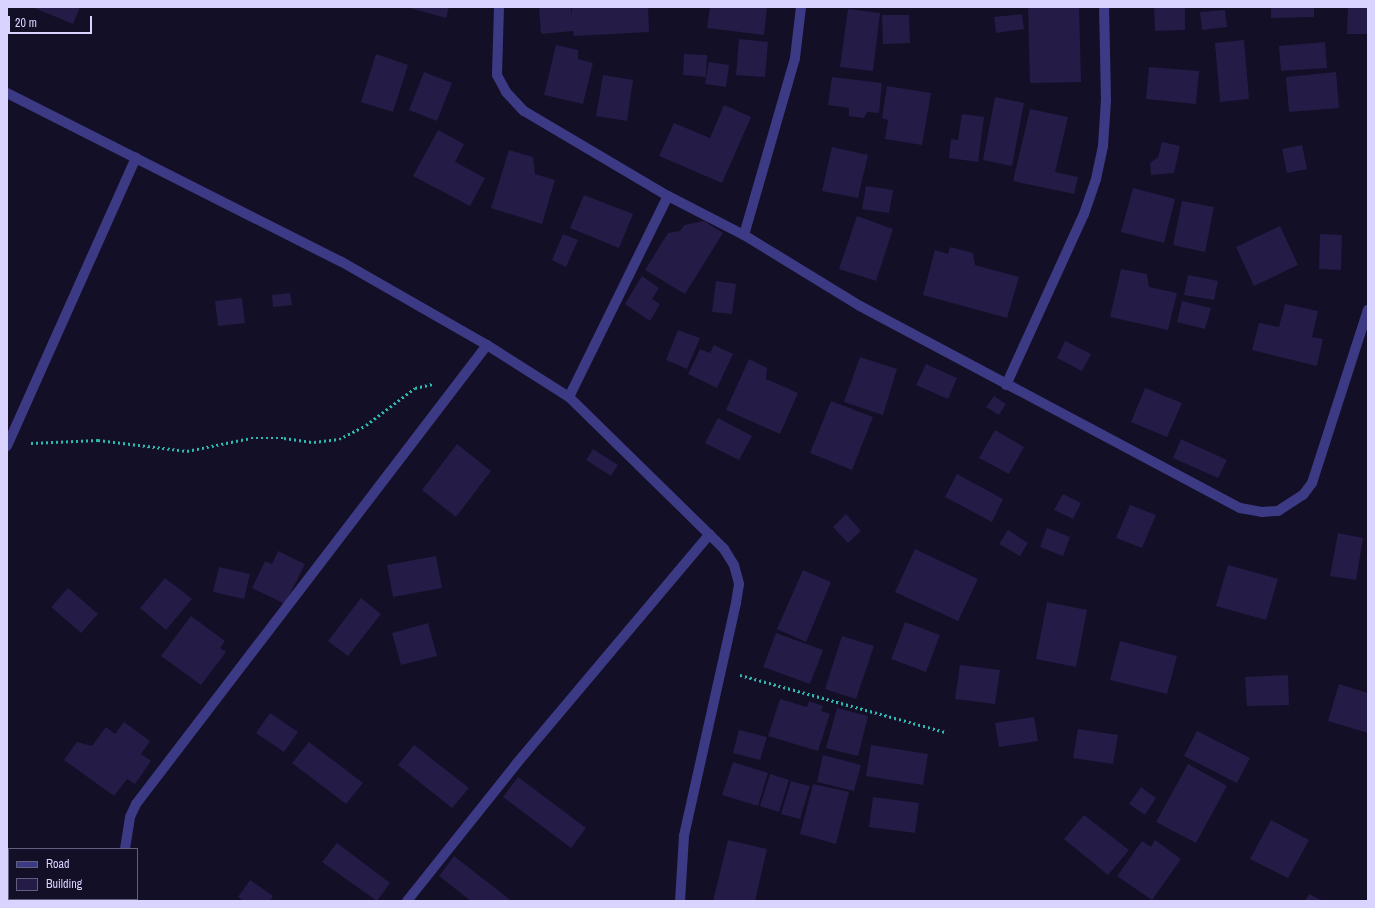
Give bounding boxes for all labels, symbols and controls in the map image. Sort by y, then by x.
scale bar [10,8,94,34]
text: 20 m [15,15,37,31]
legend [8,848,138,900]
text: Road [46,856,70,872]
text: Building [46,876,82,892]

